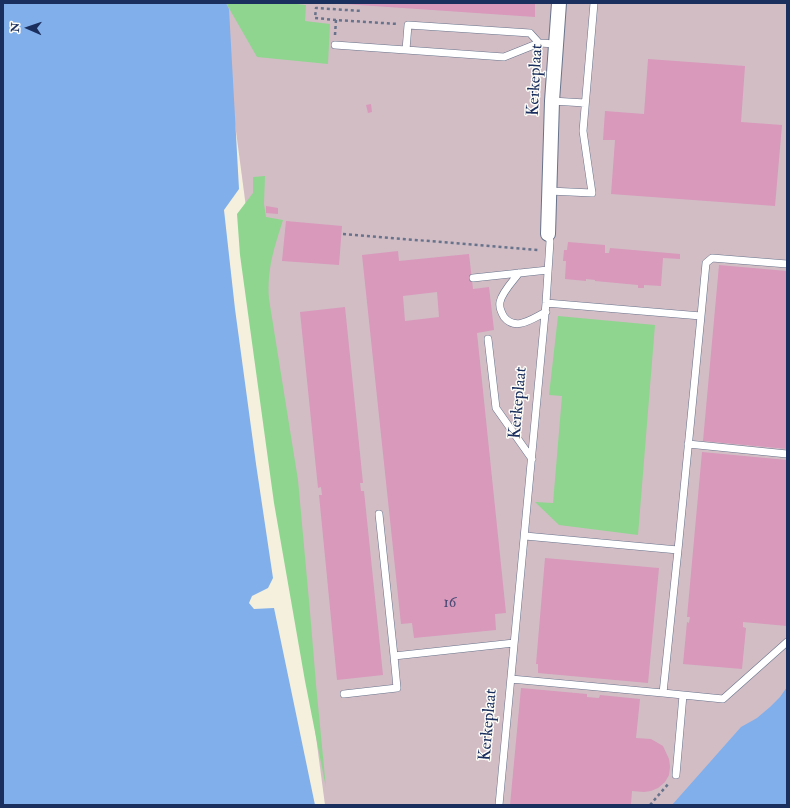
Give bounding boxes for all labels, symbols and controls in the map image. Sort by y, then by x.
north arrow [8,8,48,48]
text: N [9,22,22,33]
street label: Kerkeplaat [524,43,548,117]
street label: Kerkeplaat [506,366,532,440]
house number: 16 [444,595,456,613]
street label: Kerkeplaat [476,688,502,762]

